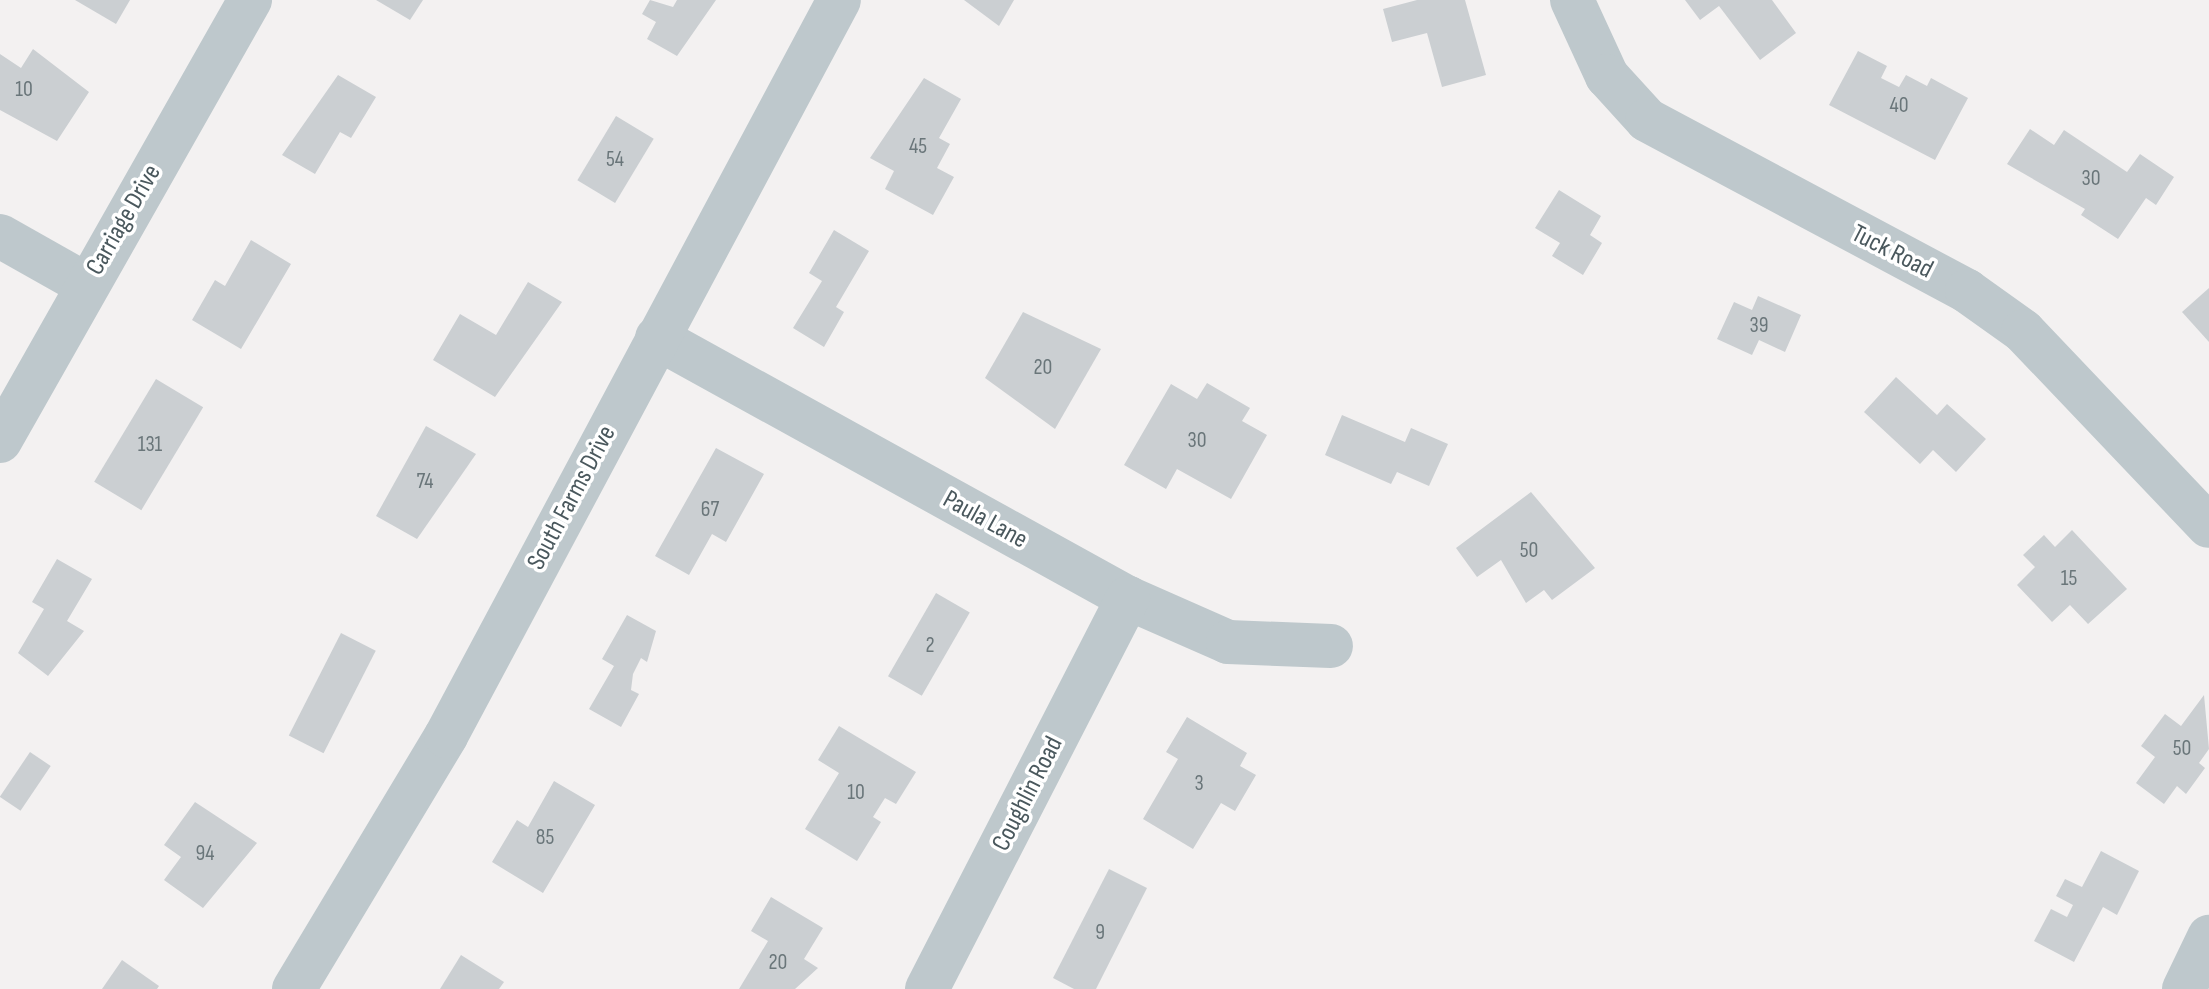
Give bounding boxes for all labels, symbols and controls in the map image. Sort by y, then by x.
house number: 10 [15,77,33,103]
house number: 40 [1889,93,1909,119]
house number: 45 [909,134,927,160]
house number: 54 [606,147,624,173]
street label: Carriage Drive [80,159,168,281]
house number: 30 [2081,166,2101,192]
street label: Tuck Road [1846,218,1938,286]
house number: 39 [1750,313,1768,339]
house number: 20 [1034,355,1052,381]
street label: South Farms Drive [521,421,623,575]
house number: 30 [1187,428,1207,454]
house number: 131 [138,432,162,458]
house number: 74 [417,469,433,495]
street label: Paula Lane [937,484,1033,556]
house number: 67 [701,497,719,523]
house number: 50 [1520,538,1538,564]
house number: 15 [2061,566,2077,592]
house number: 2 [925,633,935,659]
street label: Coughlin Road [986,732,1070,856]
house number: 50 [2173,736,2191,762]
house number: 3 [1194,771,1204,797]
house number: 10 [847,780,865,806]
house number: 85 [536,825,554,851]
house number: 94 [196,841,214,867]
house number: 9 [1095,920,1105,946]
house number: 20 [769,950,787,976]

